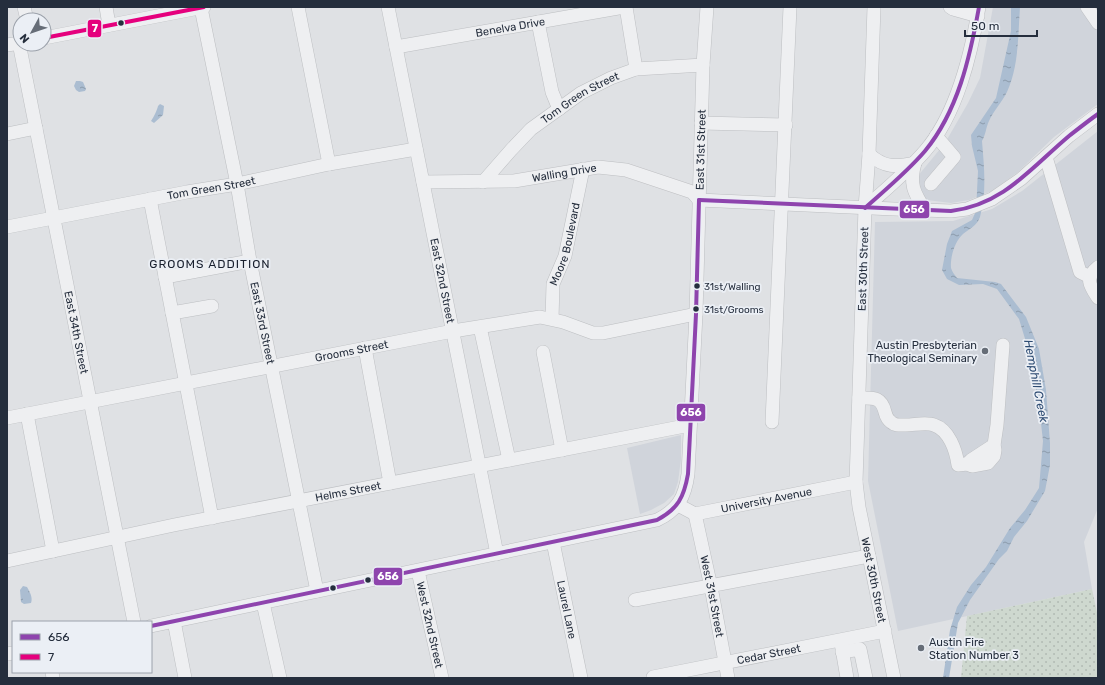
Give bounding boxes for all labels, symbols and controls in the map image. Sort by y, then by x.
north arrow [12,12,52,52]
scale bar [965,12,1037,38]
street label: Benelva Drive [475,15,546,40]
unlabelled marker [116,18,126,28]
line badge: 7 [87,19,102,38]
text: 50 m [971,19,999,33]
text: 7 [92,22,99,35]
text: N [17,31,32,45]
street label: Tom Green Street [539,69,622,127]
street label: East 31st Street [693,108,709,190]
street label: Walling Drive [531,161,598,185]
street label: Tom Green Street [166,174,257,203]
line badge: 656 [899,200,930,219]
street label: Moore Boulevard [547,201,583,288]
text: 656 [903,203,925,216]
street label: East 30th Street [856,226,871,311]
street label: East 32nd Street [427,237,457,325]
district label: GROOMS ADDITION [149,257,271,271]
street label: East 33rd Street [247,281,277,366]
marker: 31st/Walling [692,281,702,291]
place label: 31st/Walling [704,281,761,293]
street label: East 34th Street [61,290,91,376]
marker: 31st/Grooms [691,304,701,314]
place label: 31st/Grooms [704,304,764,316]
street label: Grooms Street [314,338,390,365]
water label: Hemphill Creek [1021,338,1051,424]
place label: Austin Presbyterian Theological Seminary [868,339,977,365]
marker: Austin Presbyterian Theological Seminary [980,346,990,356]
line badge: 656 [676,403,706,422]
text: 656 [680,406,702,419]
street label: Helms Street [314,479,383,505]
street label: University Avenue [720,485,813,516]
street label: West 30th Street [858,536,889,624]
street label: West 31st Street [697,554,726,639]
line badge: 656 [373,567,403,586]
text: 656 [377,570,399,583]
unlabelled marker [363,575,373,585]
street label: Laurel Lane [554,579,579,640]
street label: West 32nd Street [414,580,446,670]
unlabelled marker [328,583,338,593]
legend [12,621,152,673]
text: 656 [48,630,70,644]
place label: Austin Fire Station Number 3 [929,636,1019,662]
street label: Cedar Street [736,642,802,667]
marker: Austin Fire Station Number 3 [916,643,926,653]
text: 7 [48,650,54,664]

